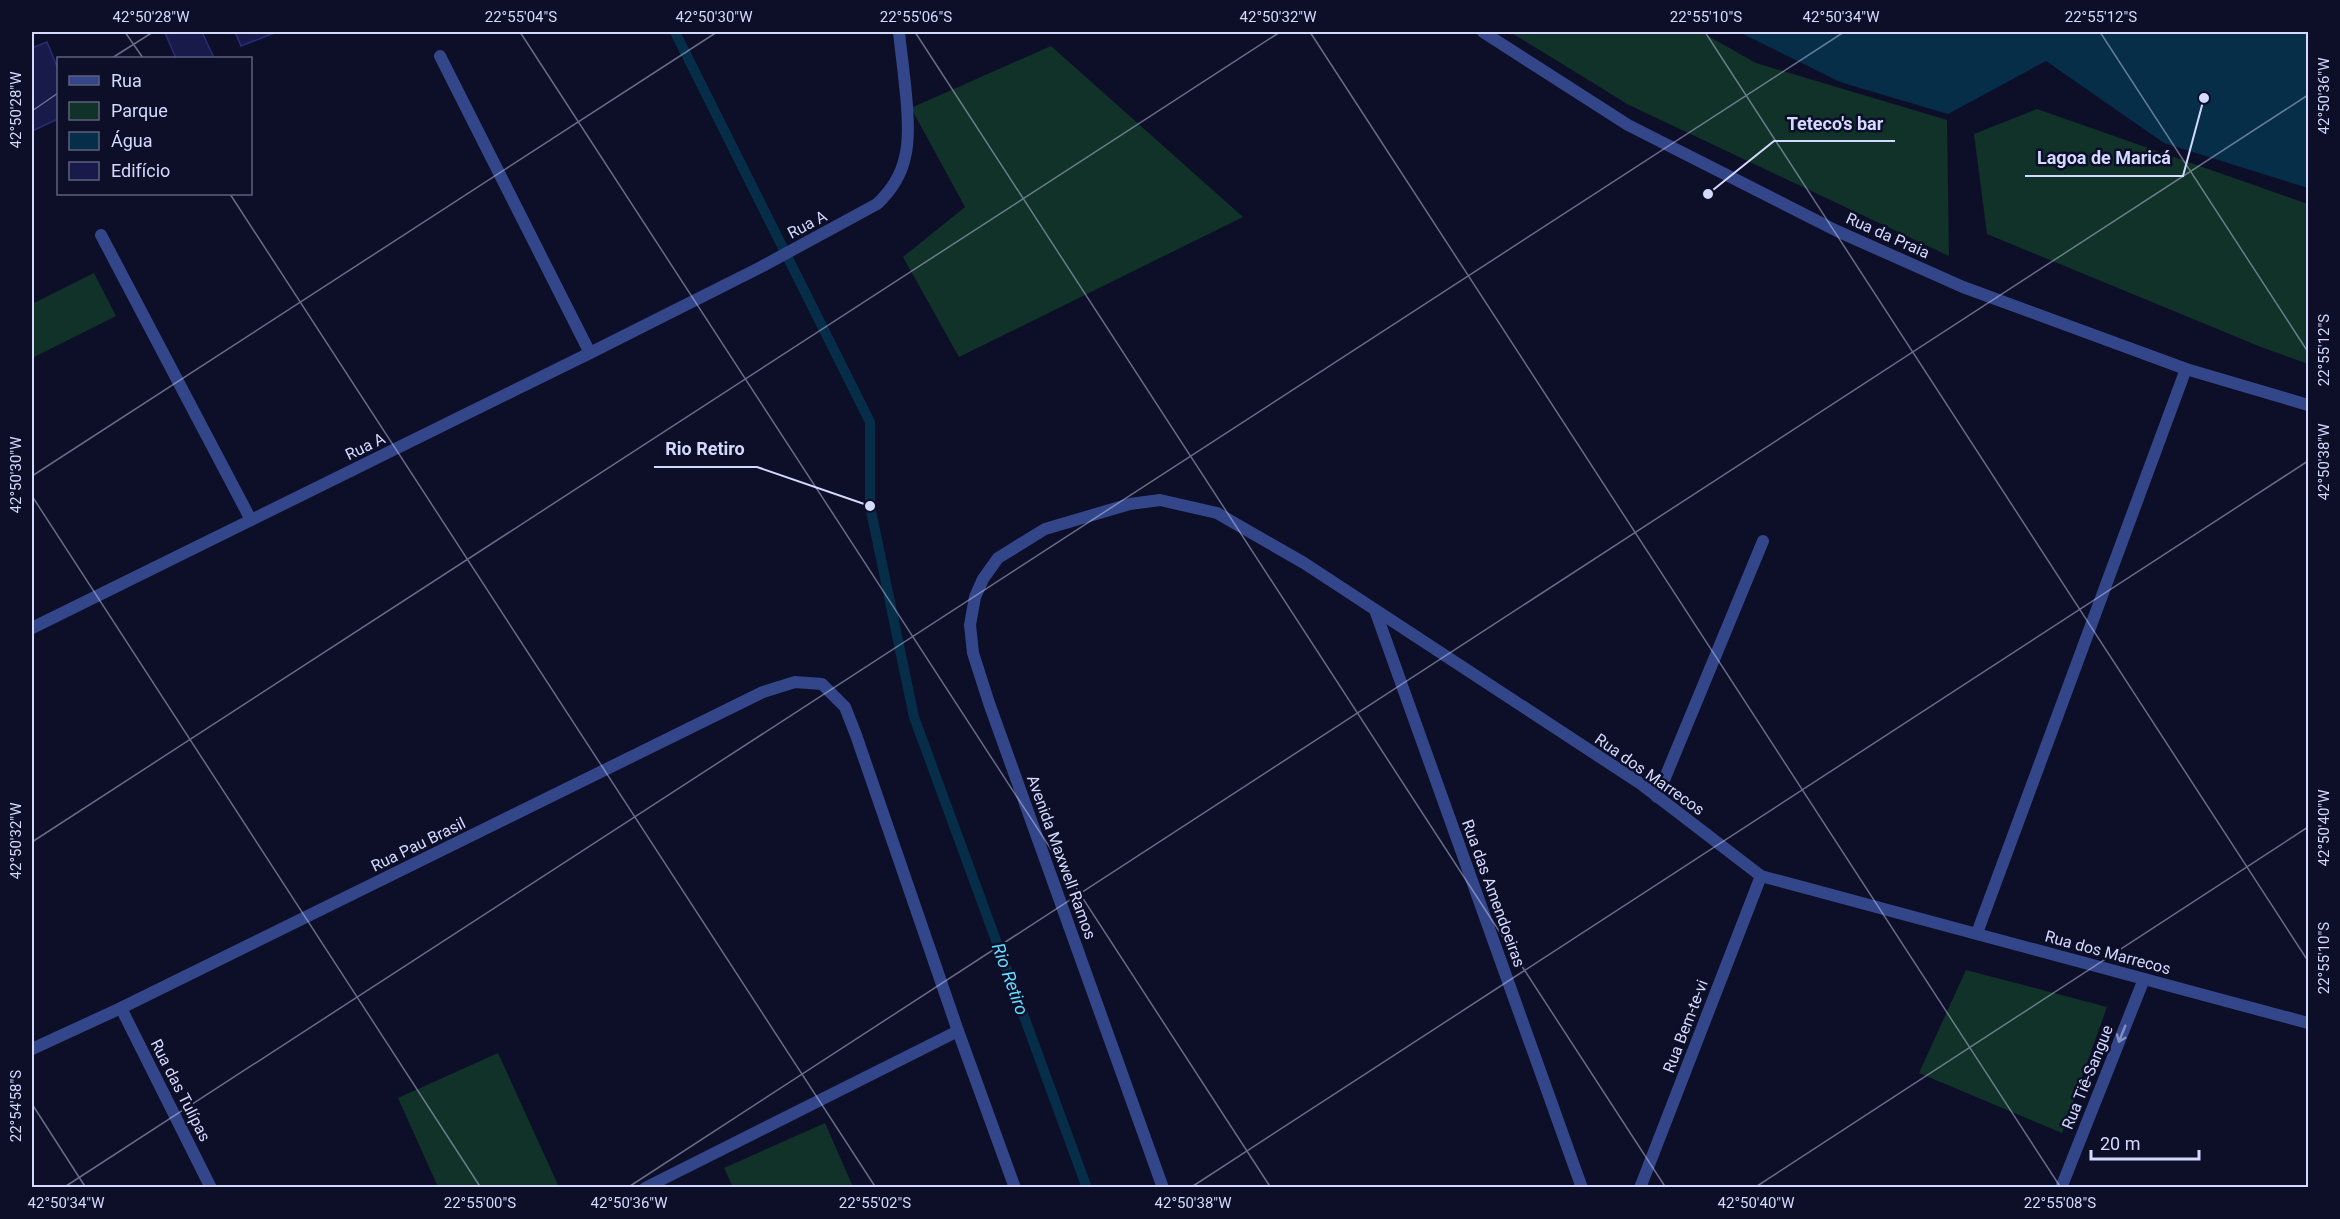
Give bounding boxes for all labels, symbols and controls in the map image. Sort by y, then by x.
text: 42°50'28"W [113,8,189,26]
text: 22°55'04"S [485,8,557,26]
text: 42°50'30"W [676,8,752,26]
text: 22°55'06"S [880,8,952,26]
text: 42°50'32"W [1240,8,1316,26]
text: 22°55'10"S [1670,8,1742,26]
text: 42°50'34"W [1803,8,1879,26]
text: 22°55'12"S [2065,8,2137,26]
legend [57,57,252,195]
text: 42°50'36"W [2315,58,2333,134]
text: Rua [111,70,142,91]
text: 42°50'28"W [7,72,25,148]
text: Parque [111,100,168,121]
callout: Teteco's bar [1774,105,1895,141]
text: Teteco's bar [1787,113,1884,134]
text: Água [111,130,153,151]
callout: Lagoa de Maricá [2025,140,2183,176]
text: Lagoa de Maricá [2037,147,2171,168]
text: Edifício [111,160,170,181]
street label: Rua A [784,206,831,243]
street label: Rua da Praia [1843,209,1933,262]
text: 22°55'12"S [2315,314,2333,386]
text: 42°50'38"W [2315,424,2333,500]
street label: Rua A [342,429,389,464]
callout: Rio Retiro [654,431,757,467]
text: 42°50'30"W [7,437,25,513]
text: Rio Retiro [665,438,745,459]
street label: Rua dos Marrecos [1591,730,1708,819]
street label: Avenida Maxwell Ramos [1023,772,1100,942]
text: 42°50'40"W [2315,790,2333,866]
text: 42°50'32"W [7,803,25,879]
street label: Rua Pau Brasil [368,813,469,875]
street label: Rua das Amendoeiras [1458,817,1529,970]
text: 22°55'10"S [2315,922,2333,994]
street label: Rua dos Marrecos [2043,927,2173,978]
water label: Rio Retiro [988,940,1033,1018]
street label: Rua Bem-te-vi [1659,977,1712,1075]
street label: Rua Tiê-Sangue [2058,1022,2117,1132]
one-way arrow [2116,1024,2127,1042]
street label: Rua das Tulípas [147,1036,215,1145]
text: 22°54'58"S [7,1070,25,1142]
scale bar [2091,1123,2199,1161]
text: 20 m [2100,1133,2140,1154]
text: 42°50'34"W [28,1194,104,1212]
text: 22°55'00"S [444,1194,516,1212]
text: 42°50'36"W [591,1194,667,1212]
text: 22°55'02"S [839,1194,911,1212]
text: 42°50'38"W [1155,1194,1231,1212]
text: 42°50'40"W [1718,1194,1794,1212]
text: 22°55'08"S [2024,1194,2096,1212]

